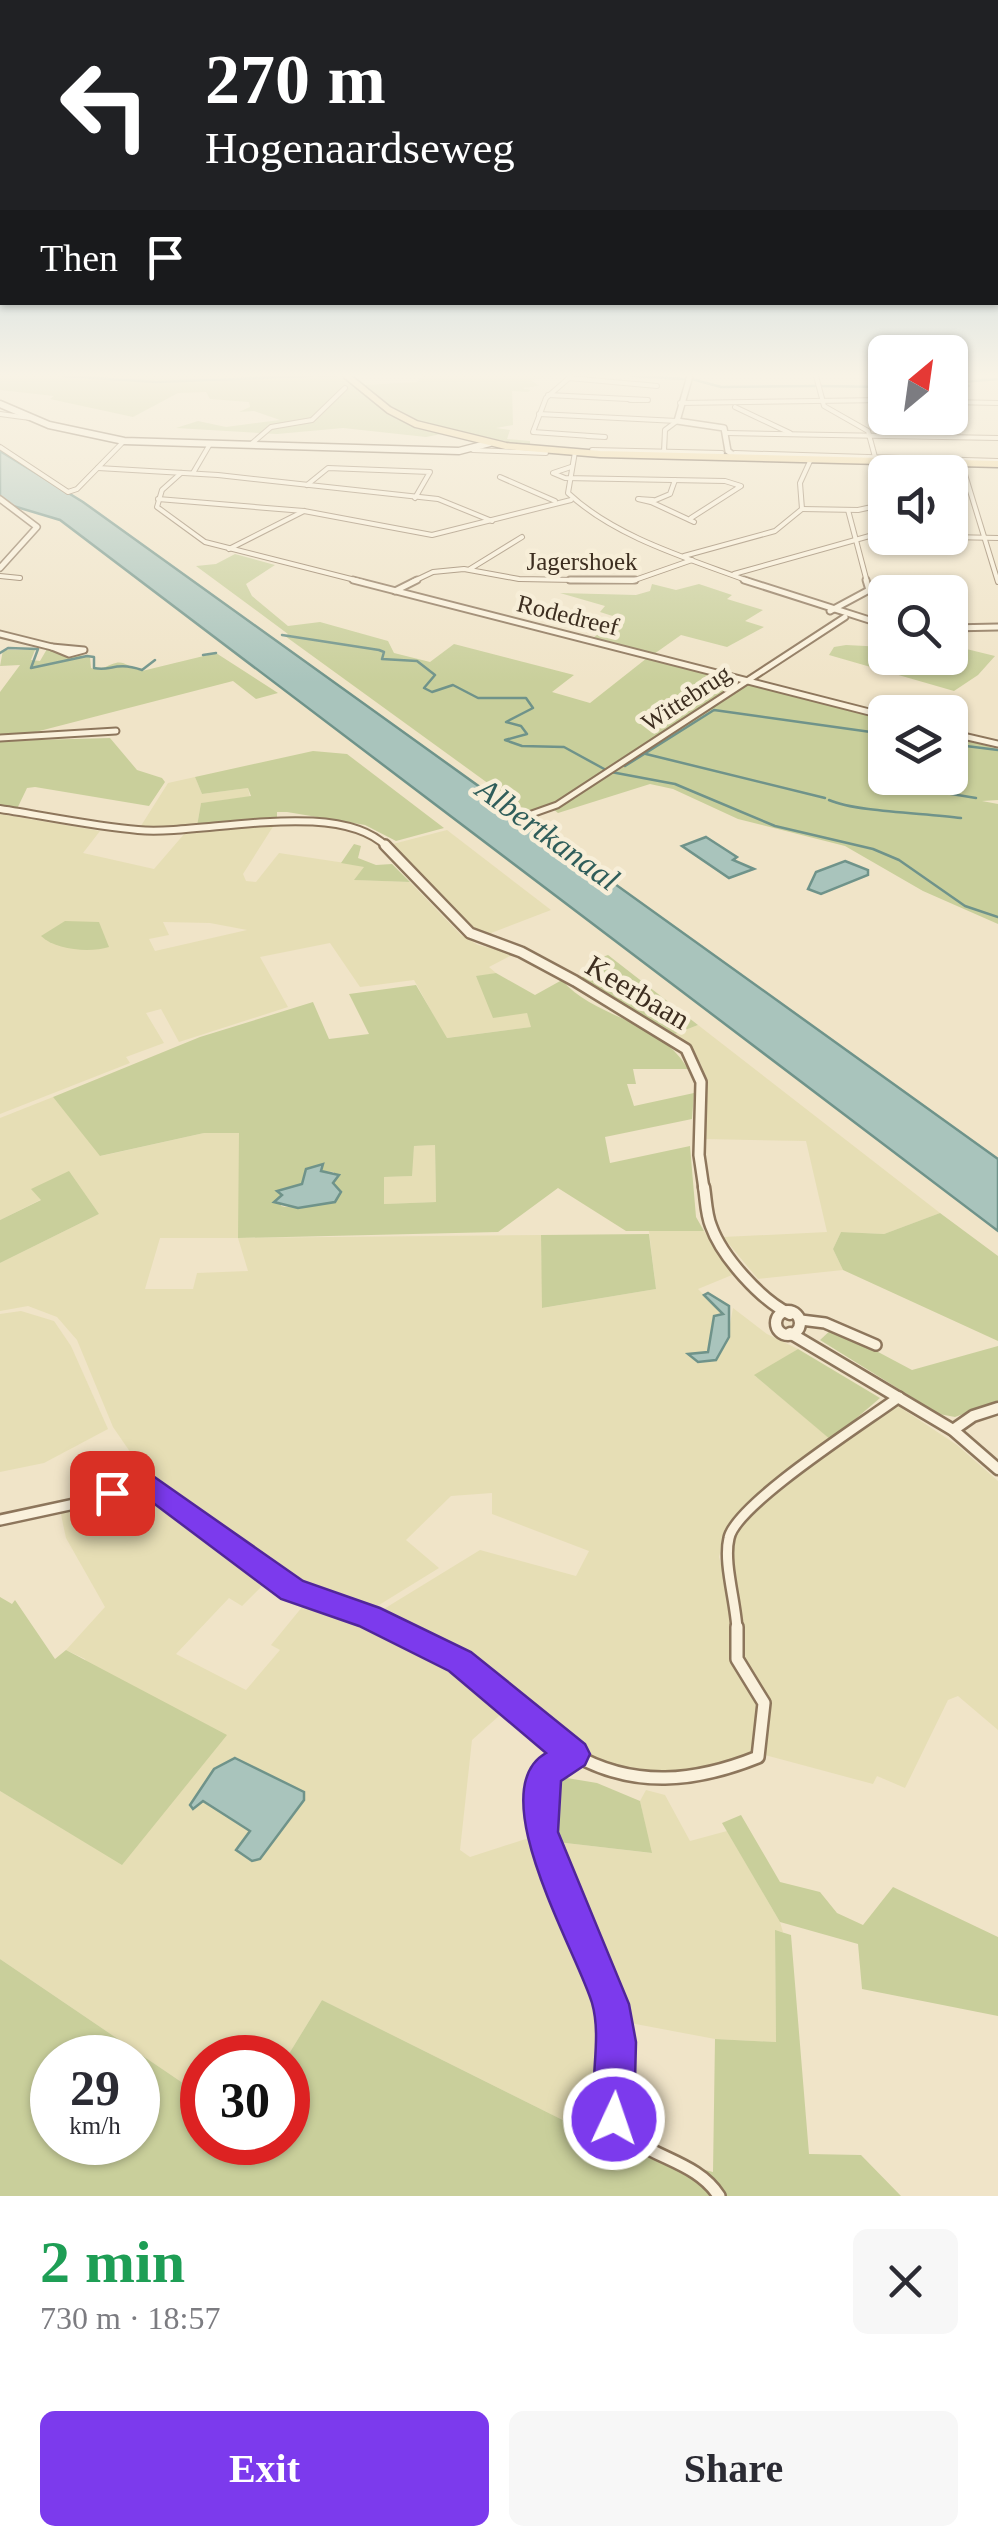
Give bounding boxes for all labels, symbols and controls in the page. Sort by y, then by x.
icon: left [40,40,170,170]
text: 270 m [205,41,386,118]
text: Hogenaardseweg [205,123,515,173]
icon: arrive [138,230,193,285]
text: Then [40,237,118,279]
north arrow [868,335,968,435]
map controls [868,335,968,795]
button: sound [868,455,968,555]
street label: Jagershoek [526,548,638,575]
button: search [868,575,968,675]
street label: Rodedreef [514,589,622,641]
street label: Wittebrug [637,659,736,737]
button: layers [868,695,968,795]
water label: Albertkanaal [468,769,626,898]
street label: Keerbaan [580,948,696,1036]
pin [70,1451,155,1536]
icon: arrive [85,1466,140,1521]
speed limit sign: 30 [180,2035,310,2165]
text: 29 [70,2060,120,2116]
position arrow [562,2067,666,2171]
text: km/h [69,2112,121,2139]
text: 2 min [40,2229,185,2295]
button: close [853,2229,958,2334]
text: 730 m · 18:57 [40,2300,220,2336]
button: Exit [40,2411,489,2526]
button: Share [509,2411,958,2526]

